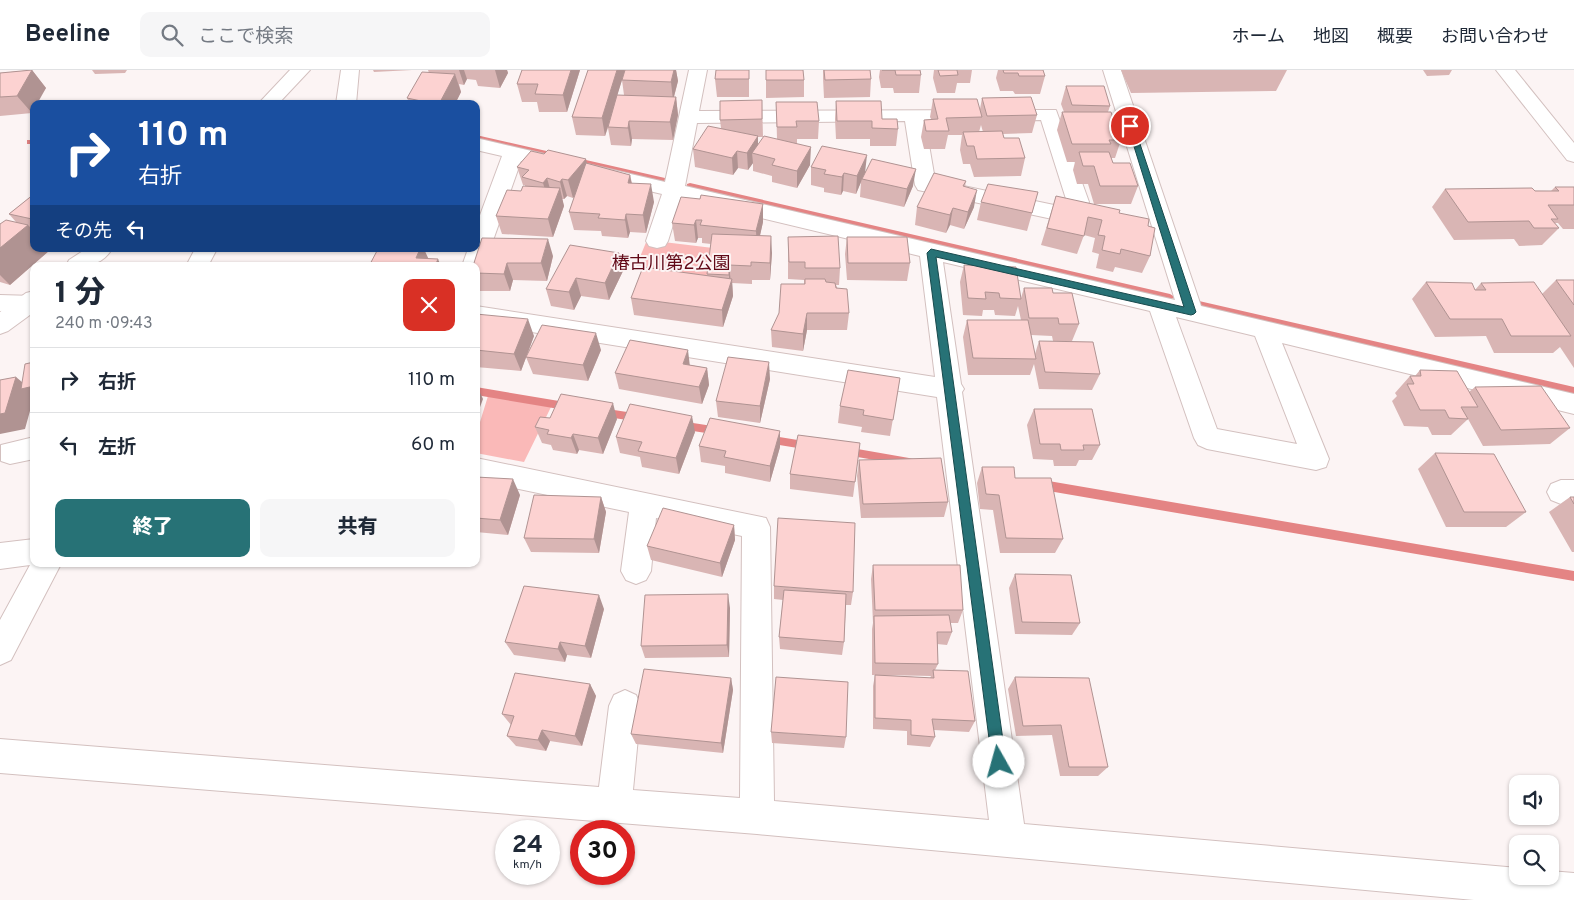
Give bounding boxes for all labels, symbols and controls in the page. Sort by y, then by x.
search box [140,12,490,57]
text: Beeline [25,20,110,50]
icon: search [158,21,186,49]
text: ここで検索 [198,25,293,49]
text: ホーム [1232,26,1285,49]
text: 地図 [1313,26,1349,49]
text: 概要 [1377,26,1413,49]
text: お問い合わせ [1441,26,1549,49]
pin [1109,105,1151,147]
icon: arrive [1116,112,1144,140]
text: 110 m [138,114,228,158]
icon: right [55,120,120,185]
text: 右折 [138,164,182,191]
icon: left [122,215,150,243]
text: その先 [55,220,112,244]
park label: 椿古川第2公園 [611,253,731,276]
text: 1 分 [55,276,105,313]
button: close [403,279,455,331]
text: 240 m · 09:43 [55,314,153,334]
icon: right [55,366,83,394]
text: 110 m [408,368,455,392]
text: 右折 [98,371,136,395]
icon: left [55,431,83,459]
text: 60 m [411,433,455,457]
text: 左折 [98,436,136,460]
button: 終了 [55,499,250,557]
button: 共有 [260,499,455,557]
position arrow [972,735,1024,787]
map controls [1509,775,1559,885]
button: sound [1509,775,1559,825]
speed limit sign: 30 [570,820,635,885]
text: 24 [512,830,543,862]
button: search [1509,835,1559,885]
text: km/h [513,857,542,873]

